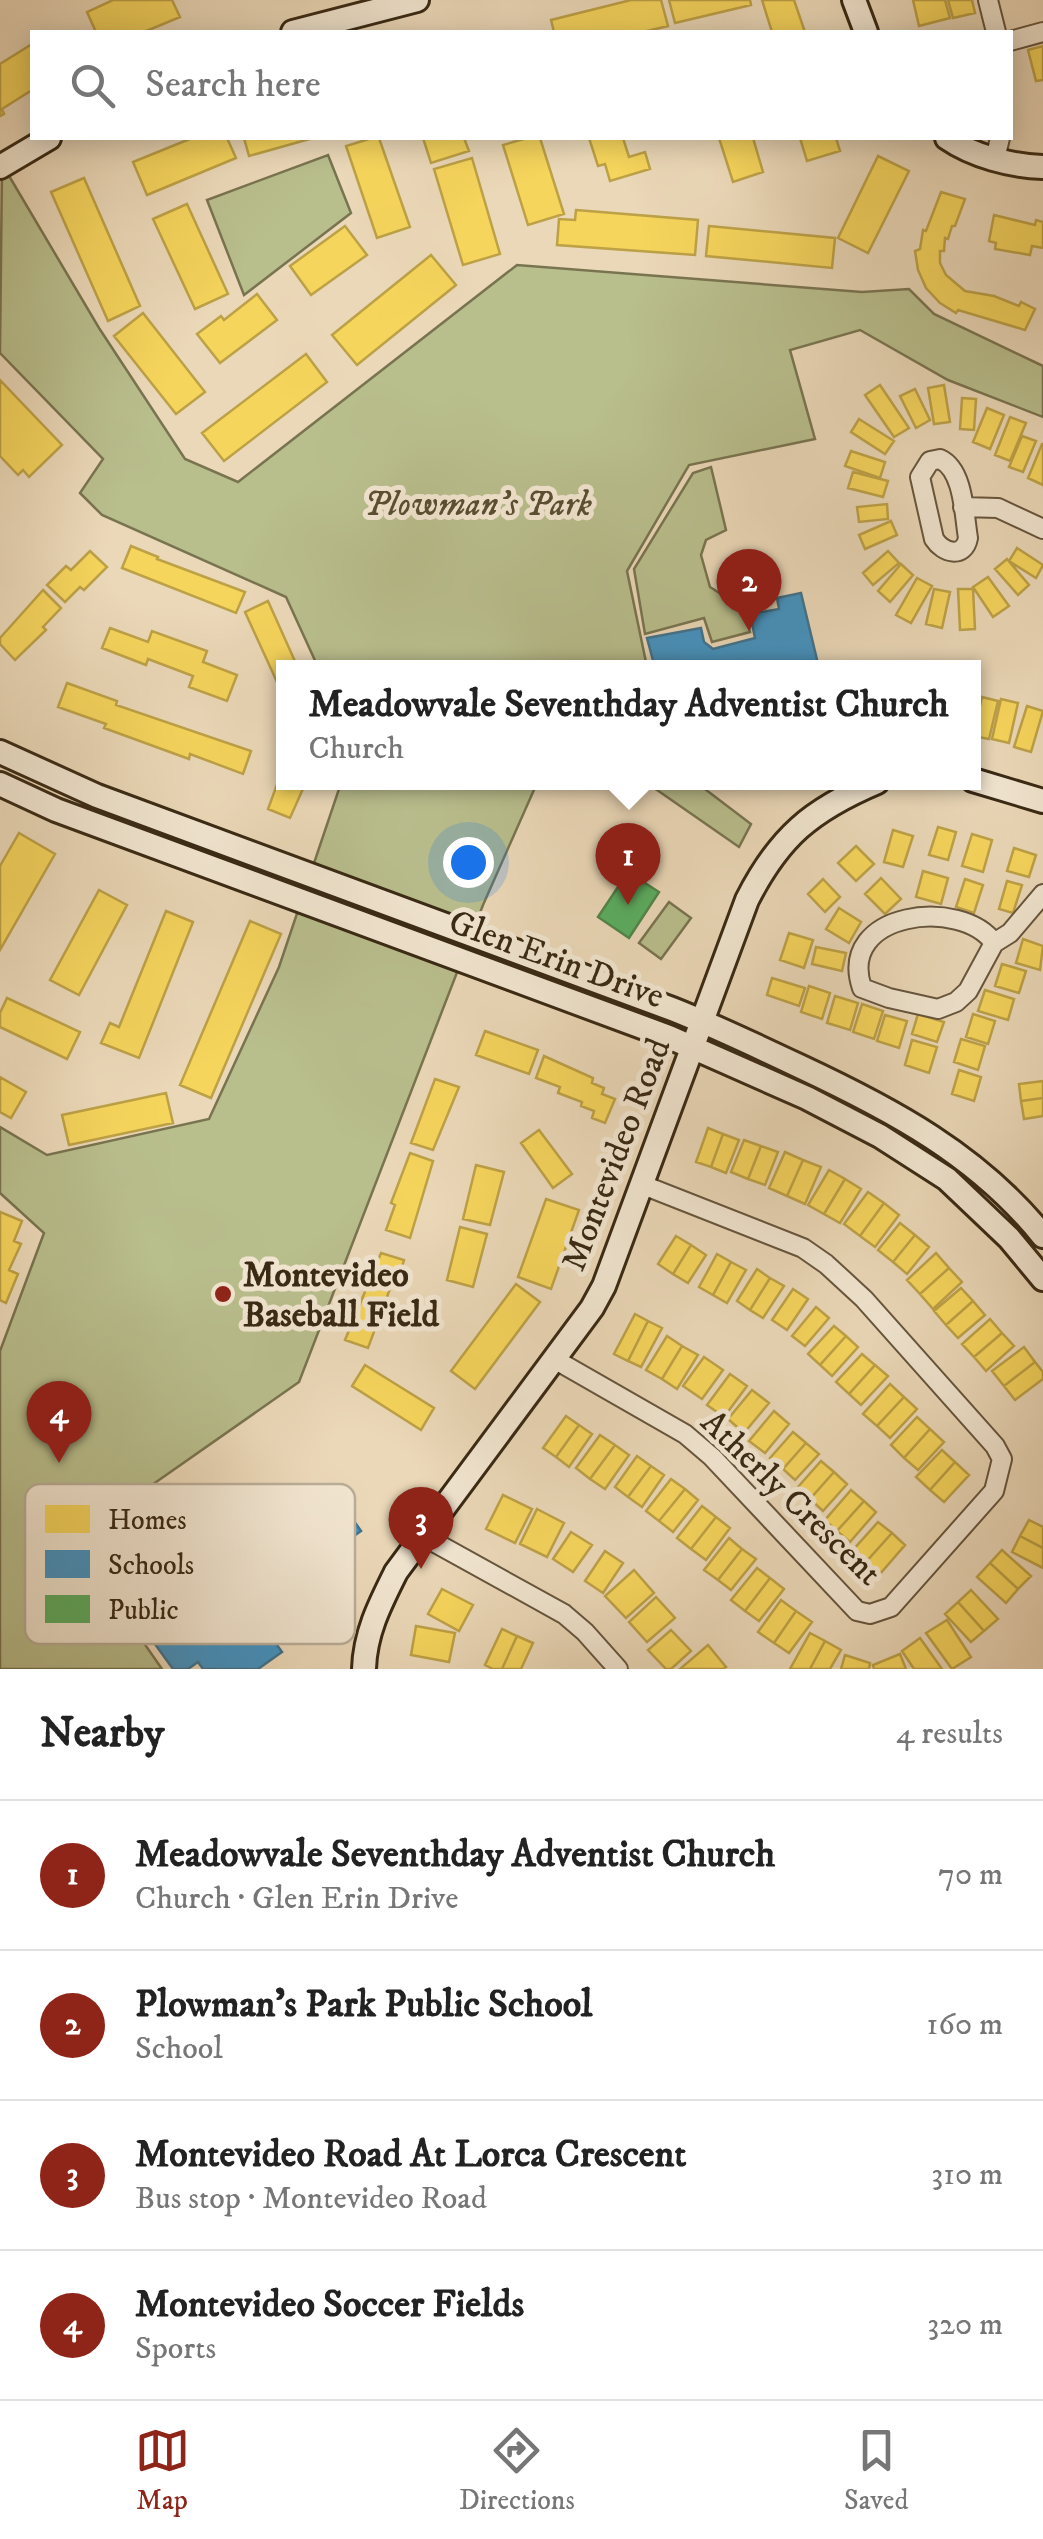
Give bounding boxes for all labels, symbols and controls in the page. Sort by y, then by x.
search box [30,30,1013,140]
icon: search [65,58,120,113]
text: Search here [145,61,321,109]
park label: Plowman's Park [364,483,592,527]
pin: 2 [716,548,782,631]
popup [276,660,981,790]
text: Meadowvale Seventhday Adventist Church [308,681,949,729]
text: Church [308,729,404,769]
pin: 1 [596,822,660,905]
your location [443,837,494,888]
street label: Glen Erin Drive [443,901,670,1019]
street label: Montevideo Road [552,1032,682,1277]
place label: Montevideo Baseball Field [243,1254,439,1338]
marker: Montevideo Baseball Field [212,1283,234,1305]
pin: 4 [27,1380,92,1463]
street label: Atherly Crescent [691,1401,890,1596]
legend [25,1484,355,1644]
pin: 3 [388,1486,454,1569]
text: Homes [108,1503,187,1538]
text: Schools [108,1548,194,1583]
text: Public [108,1593,178,1628]
text: Nearby [40,1708,164,1760]
text: 4 results [896,1714,1003,1754]
text: Meadowvale Seventhday Adventist Church [135,1831,775,1879]
text: 1 [67,1855,78,1895]
text: 70 m [938,1855,1003,1895]
text: Church · Glen Erin Drive [135,1879,458,1919]
text: Plowman's Park Public School [135,1981,592,2029]
text: 2 [65,2005,80,2045]
text: 160 m [927,2005,1003,2045]
text: School [135,2029,223,2069]
text: Montevideo Road At Lorca Crescent [135,2131,686,2179]
text: 3 [67,2155,78,2195]
text: 310 m [931,2155,1003,2195]
text: Bus stop · Montevideo Road [135,2179,487,2219]
text: Montevideo Soccer Fields [135,2281,524,2329]
text: 4 [63,2305,82,2345]
text: 320 m [927,2305,1003,2345]
text: Sports [135,2329,216,2369]
tab: Map [135,2423,190,2518]
tab: Directions [459,2423,575,2518]
tab: Saved [844,2423,908,2518]

